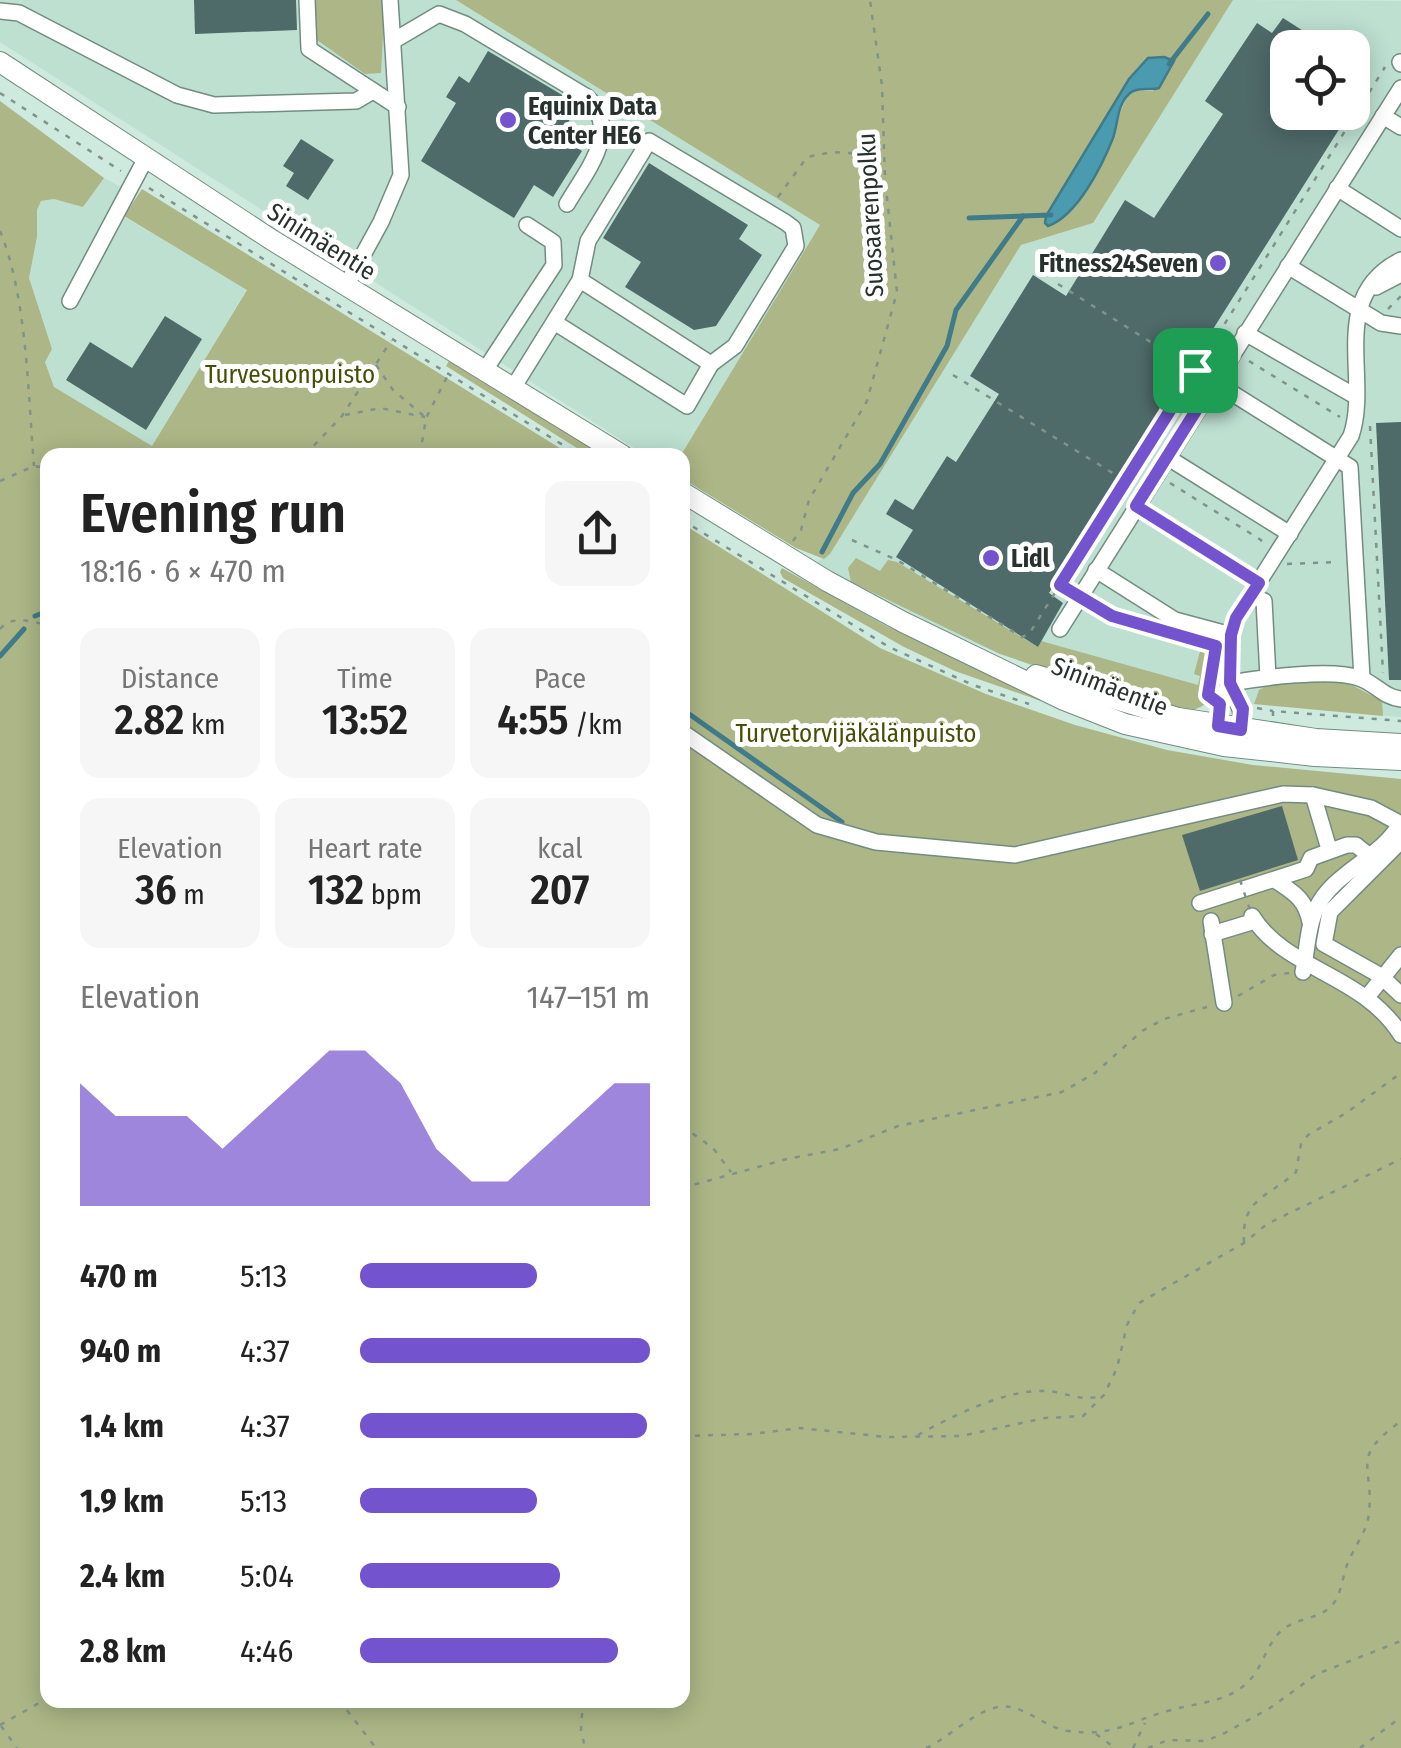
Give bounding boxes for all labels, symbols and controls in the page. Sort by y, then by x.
map controls [1270,30,1370,130]
button: locate [1270,30,1370,130]
place label: Equinix Data Center HE6 [528,92,657,151]
marker: Equinix Data Center HE6 [497,109,519,131]
street label: Suosaarenpolku [852,132,890,298]
street label: Sinimäentie [262,197,381,287]
place label: Fitness24Seven [1039,249,1198,279]
marker: Fitness24Seven [1207,252,1229,274]
pin [1153,328,1238,413]
icon: arrive [1168,343,1223,398]
park label: Turvesuonpuisto [205,360,375,390]
text: Evening run [80,481,346,547]
button: share [545,481,650,586]
place label: Lidl [1011,544,1050,574]
marker: Lidl [980,547,1002,569]
text: 18:16 · 6 × 470 m [80,552,286,590]
street label: Sinimäentie [1047,651,1172,723]
text: Distance [121,662,219,695]
text: Time [337,662,393,695]
text: Pace [534,662,586,695]
text: 2.82 [115,695,184,745]
text: 13:52 [322,695,408,745]
text: 4:55 [497,695,569,745]
text: km [184,708,225,741]
text: /km [569,708,623,741]
park label: Turvetorvijäkälänpuisto [736,719,976,749]
text: Elevation [117,832,223,865]
text: Heart rate [308,832,422,865]
text: kcal [537,832,583,865]
text: 36 [135,865,177,915]
text: 132 [308,865,364,915]
text: 207 [531,865,589,915]
text: m [177,878,205,911]
text: bpm [364,878,422,911]
text: Elevation [80,978,200,1016]
text: 147–151 m [527,978,650,1016]
text: 470 m [80,1257,158,1295]
text: 5:13 [240,1257,287,1295]
text: 940 m [80,1332,161,1370]
text: 4:37 [240,1332,290,1370]
text: 1.4 km [80,1407,164,1445]
text: 4:37 [240,1407,290,1445]
text: 1.9 km [80,1482,164,1520]
text: 5:13 [240,1482,287,1520]
text: 2.4 km [80,1557,165,1595]
text: 5:04 [240,1557,294,1595]
text: 2.8 km [80,1632,166,1670]
text: 4:46 [240,1632,293,1670]

